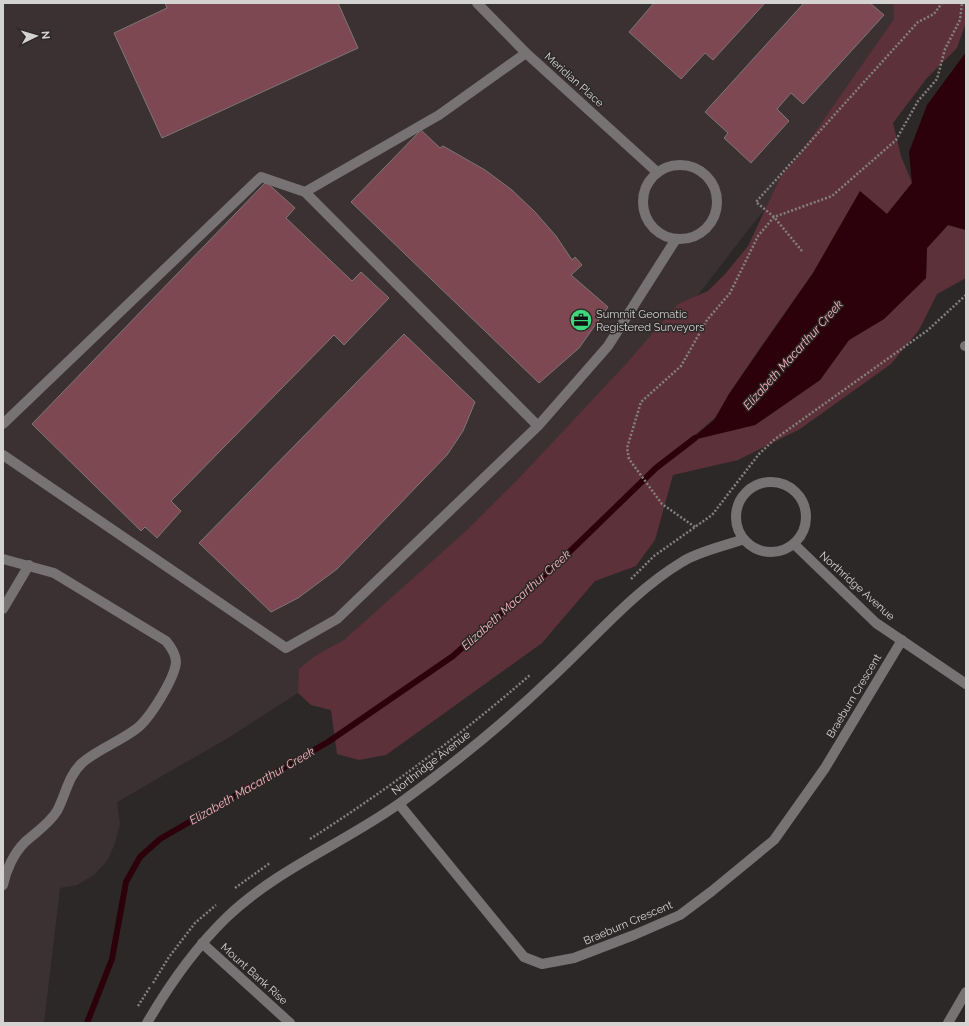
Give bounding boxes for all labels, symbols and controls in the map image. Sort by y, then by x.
north arrow [16,16,56,56]
text: N [39,30,52,40]
street label: Meridian Place [542,50,607,110]
water label: Elizabeth Macarthur Creek [740,297,846,413]
office icon: Summit Geomatic Registered Surveyors [568,307,594,333]
place label: Summit Geomatic Registered Surveyors [596,308,704,334]
water label: Elizabeth Macarthur Creek [458,547,574,653]
street label: Northridge Avenue [817,549,898,623]
street label: Braeburn Crescent [824,651,884,740]
street label: Northridge Avenue [389,728,473,798]
water label: Elizabeth Macarthur Creek [187,744,318,828]
street label: Braeburn Crescent [582,898,675,948]
street label: Mount Bank Rise [218,941,290,1008]

